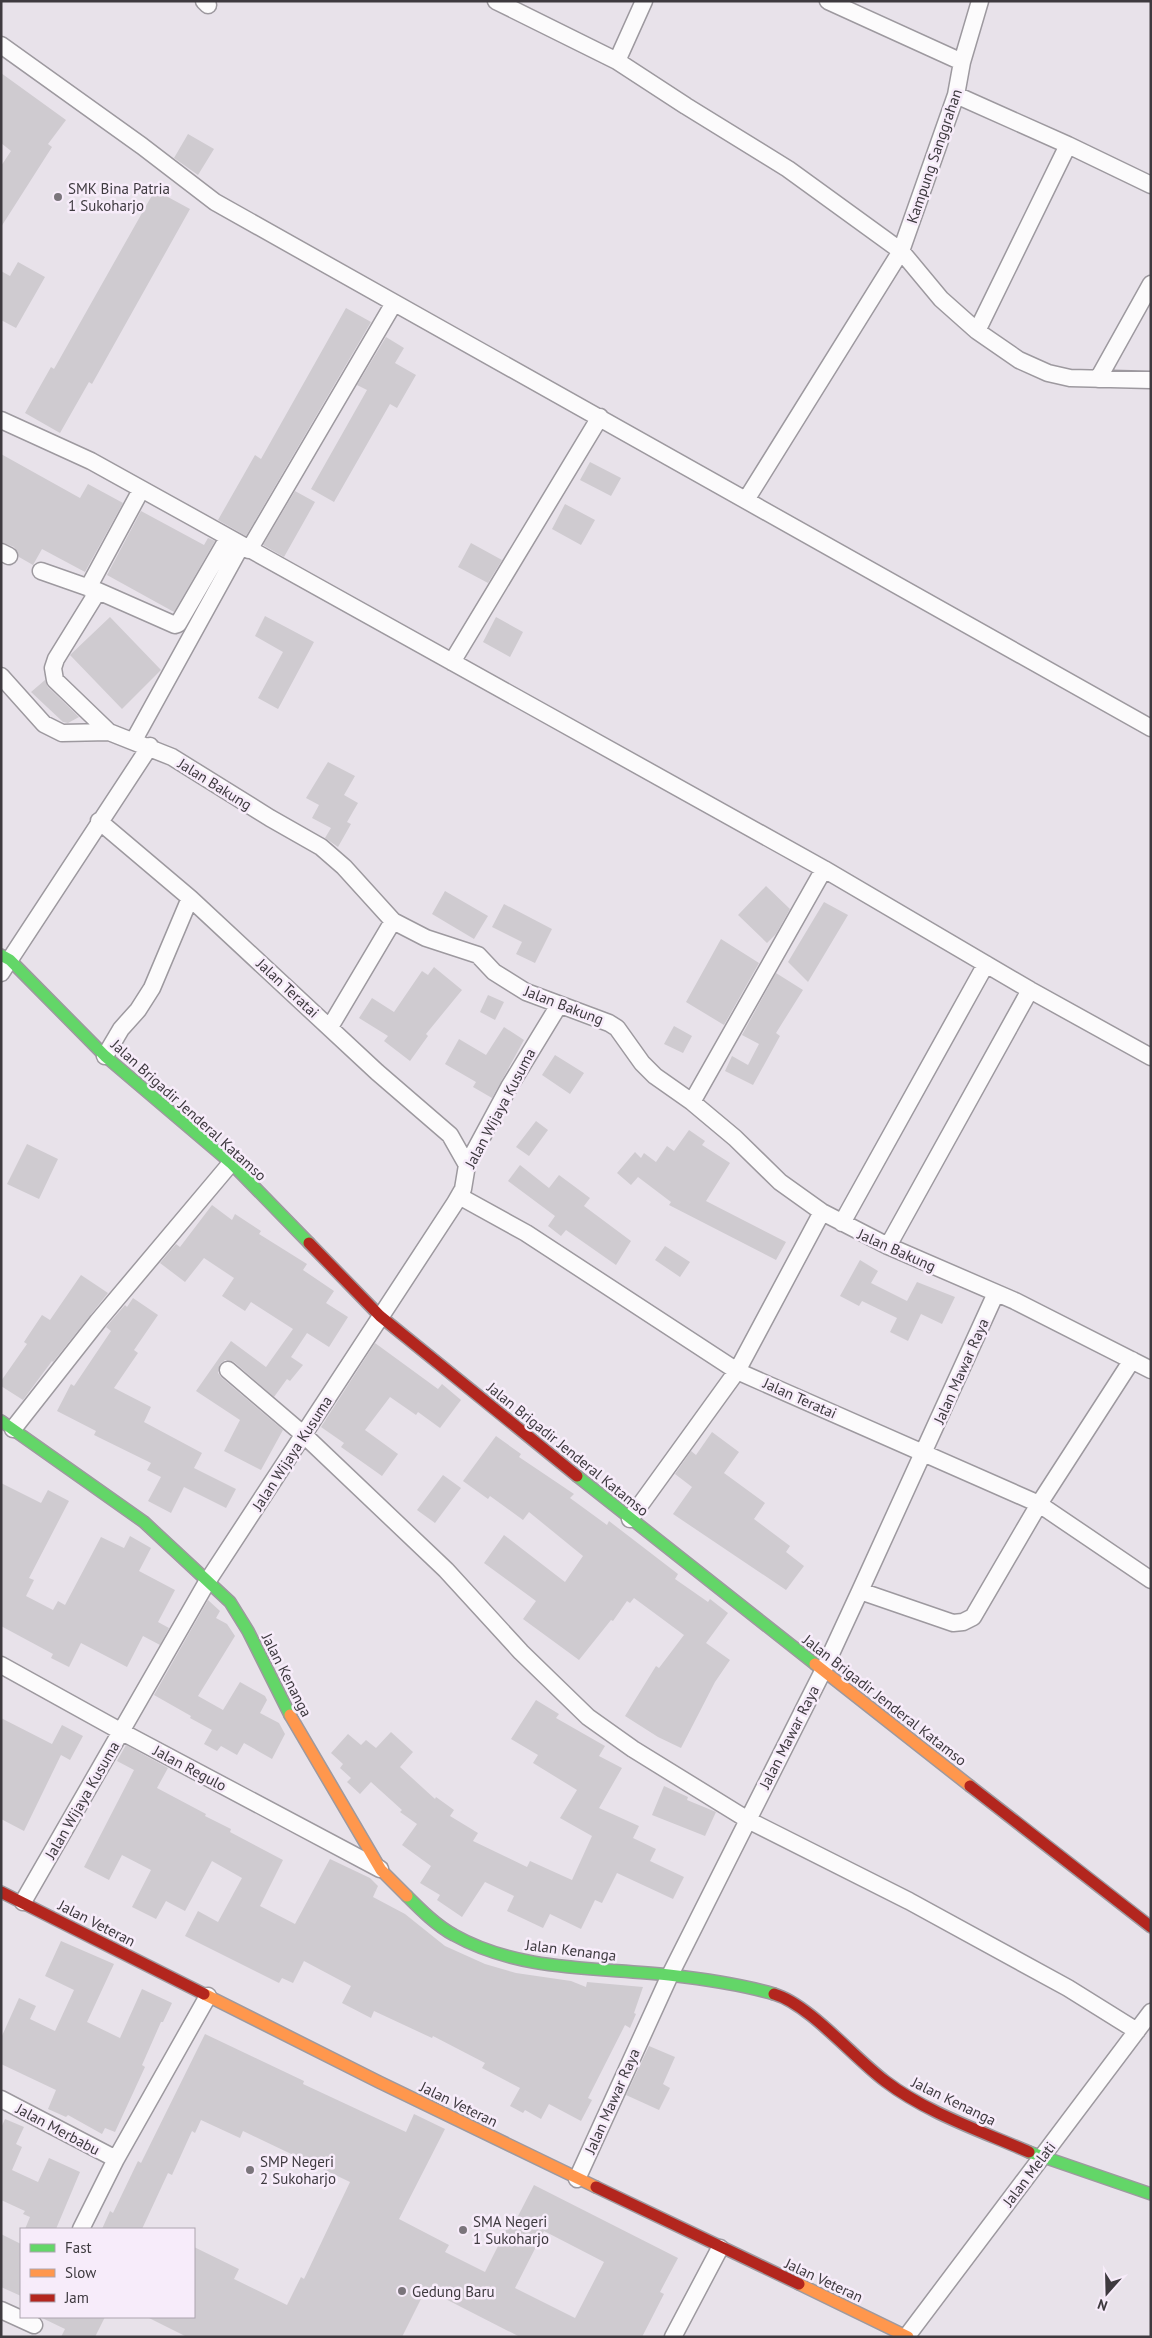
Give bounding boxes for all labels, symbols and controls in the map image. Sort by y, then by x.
street label: Kampung Sanggrahan [902,86,966,226]
place label: SMK Bina Patria 1 Sukoharjo [68,179,170,215]
marker: SMK Bina Patria 1 Sukoharjo [52,191,64,203]
street label: Jalan Bakung [174,753,255,814]
street label: Jalan Teratai [252,954,323,1022]
street label: Jalan Bakung [521,981,606,1029]
street label: Jalan Brigadir Jenderal Katamso [107,1035,271,1185]
street label: Jalan Wijaya Kusuma [460,1045,540,1172]
street label: Jalan Bakung [854,1224,939,1276]
street label: Jalan Mawar Raya [929,1315,993,1428]
street label: Jalan Teratai [759,1373,840,1423]
street label: Jalan Brigadir Jenderal Katamso [483,1377,653,1520]
street label: Jalan Wijaya Kusuma [247,1392,336,1515]
street label: Jalan Kenanga [257,1629,316,1720]
street label: Jalan Brigadir Jenderal Katamso [799,1630,971,1770]
street label: Jalan Mawar Raya [754,1682,823,1793]
street label: Jalan Wijaya Kusuma [40,1738,123,1863]
street label: Jalan Regulo [149,1740,230,1795]
street label: Jalan Veteran [54,1895,139,1951]
street label: Jalan Kenanga [524,1935,617,1965]
street label: Jalan Mawar Raya [580,2045,644,2158]
street label: Jalan Kenanga [908,2072,999,2130]
street label: Jalan Veteran [416,2077,501,2131]
street label: Jalan Merbabu [12,2099,103,2159]
street label: Jalan Melati [998,2138,1060,2211]
place label: SMP Negeri 2 Sukoharjo [260,2152,336,2188]
marker: SMP Negeri 2 Sukoharjo [244,2164,256,2176]
place label: SMA Negeri 1 Sukoharjo [473,2212,549,2248]
marker: SMA Negeri 1 Sukoharjo [457,2224,469,2236]
legend [20,2228,195,2318]
text: Fast [65,2238,92,2257]
street label: Jalan Veteran [781,2253,866,2306]
text: Slow [65,2263,96,2282]
north arrow [1082,2268,1132,2318]
place label: Gedung Baru [412,2282,495,2301]
marker: Gedung Baru [396,2285,408,2297]
text: Jam [64,2288,89,2307]
text: N [1095,2295,1110,2315]

